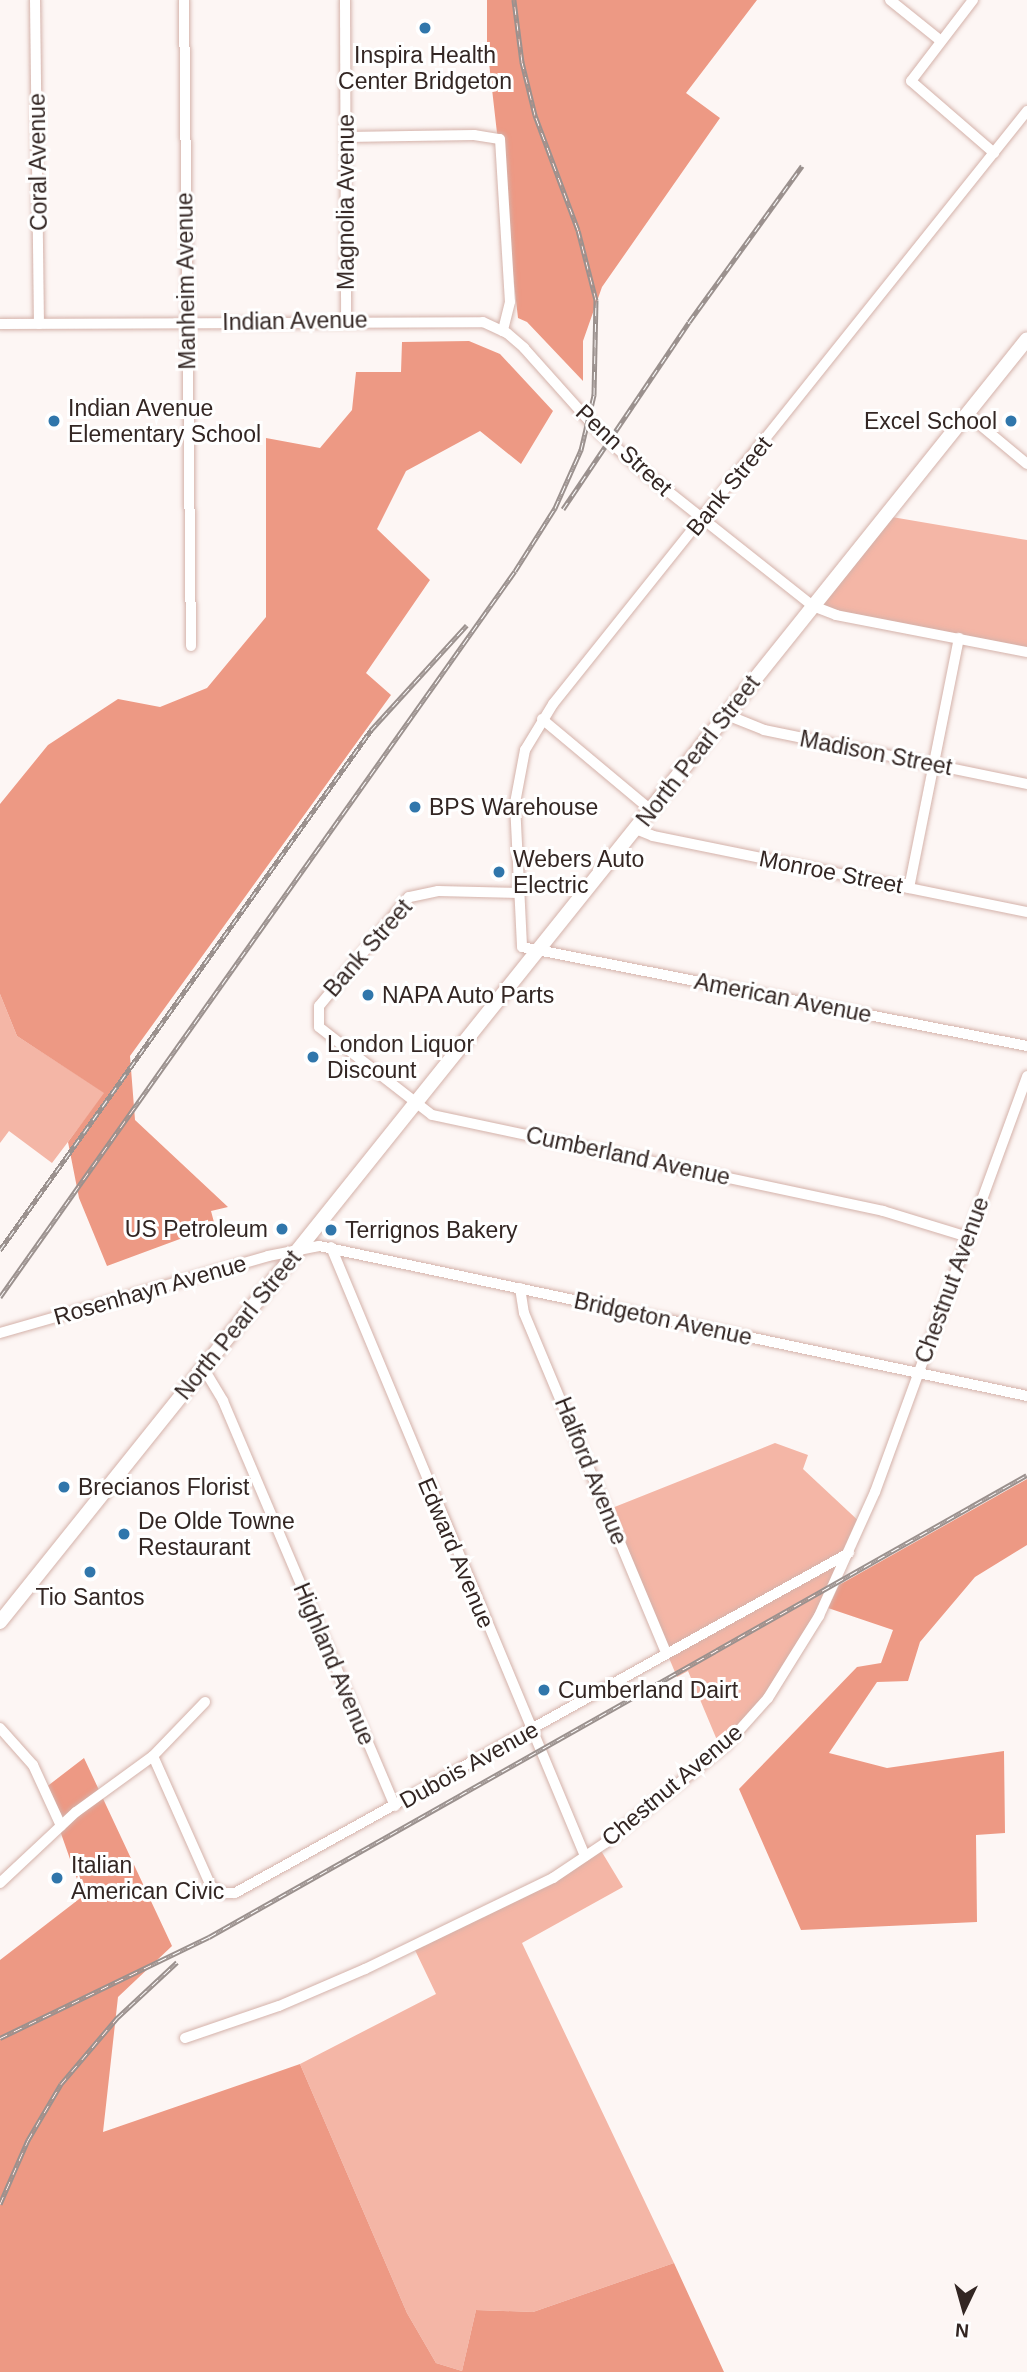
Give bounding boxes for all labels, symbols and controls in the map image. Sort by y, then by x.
marker: Inspira Health Center Bridgeton [415,18,435,38]
place label: Inspira Health Center Bridgeton [338,41,512,95]
street label: Coral Avenue [23,92,53,232]
street label: Magnolia Avenue [332,113,360,291]
street label: Manheim Avenue [171,191,201,371]
street label: Indian Avenue [221,306,369,336]
place label: Indian Avenue Elementary School [68,394,261,448]
street label: Penn Street [570,398,678,502]
place label: Excel School [864,407,997,435]
marker: Indian Avenue Elementary School [46,413,62,429]
marker: Excel School [1003,413,1019,429]
street label: Bank Street [680,431,778,541]
street label: North Pearl Street [630,670,766,832]
street label: Madison Street [797,725,955,781]
place label: BPS Warehouse [429,793,598,821]
marker: BPS Warehouse [407,799,423,815]
place label: Webers Auto Electric [513,845,646,899]
street label: Monroe Street [757,845,905,899]
marker: Webers Auto Electric [491,864,507,880]
street label: Bank Street [318,894,418,1002]
street label: American Avenue [691,967,875,1029]
place label: NAPA Auto Parts [382,981,557,1009]
marker: NAPA Auto Parts [360,987,376,1003]
place label: London Liquor Discount [327,1030,474,1084]
marker: London Liquor Discount [305,1049,321,1065]
street label: Cumberland Avenue [523,1121,733,1191]
street label: Chestnut Avenue [909,1193,995,1367]
place label: US Petroleum [125,1215,268,1243]
place label: Terrignos Bakery [345,1216,518,1244]
marker: US Petroleum [274,1221,290,1237]
marker: Terrignos Bakery [323,1222,339,1238]
street label: North Pearl Street [169,1245,307,1405]
street label: Rosenhayn Avenue [50,1249,250,1331]
street label: Bridgeton Avenue [571,1287,755,1351]
street label: Halford Avenue [549,1393,633,1549]
place label: Brecianos Florist [78,1473,249,1501]
street label: Edward Avenue [412,1473,500,1633]
marker: Brecianos Florist [56,1479,72,1495]
place label: De Olde Towne Restaurant [138,1507,295,1561]
marker: De Olde Towne Restaurant [116,1526,132,1542]
marker: Tio Santos [82,1564,98,1580]
street label: Highland Avenue [287,1578,381,1750]
place label: Tio Santos [35,1583,145,1611]
place label: Cumberland Dairt [558,1676,738,1704]
marker: Cumberland Dairt [536,1682,552,1698]
street label: Dubois Avenue [394,1715,544,1815]
street label: Chestnut Avenue [596,1718,748,1852]
place label: Italian American Civic [71,1851,224,1905]
marker: Italian American Civic [49,1870,65,1886]
north arrow [929,2274,999,2344]
text: N [954,2319,970,2341]

